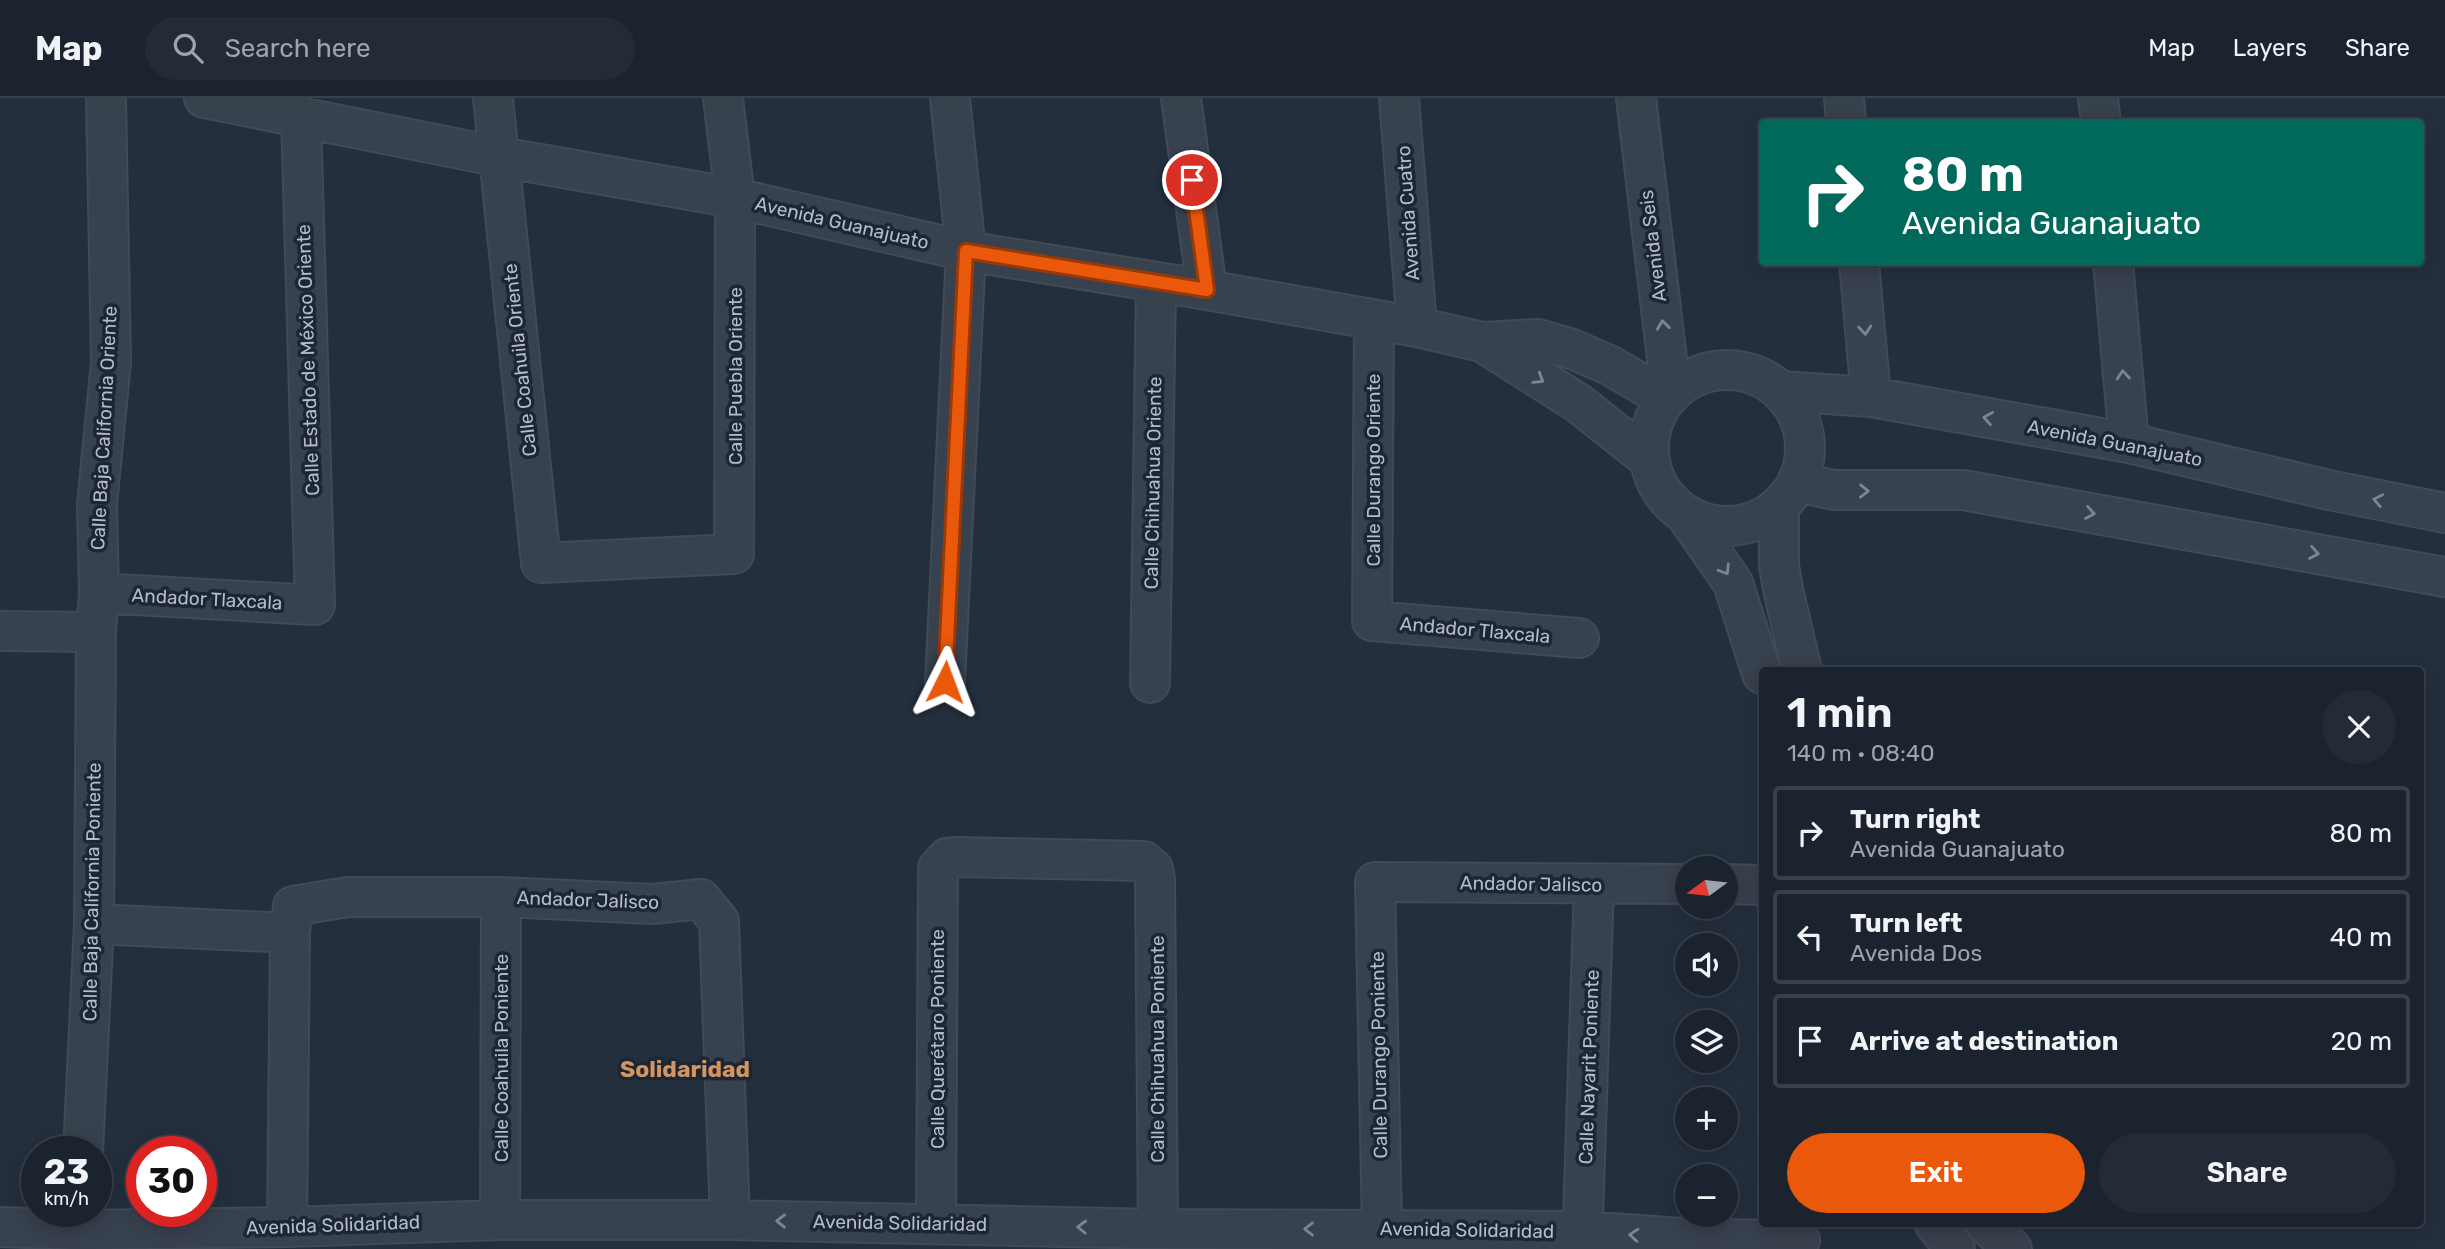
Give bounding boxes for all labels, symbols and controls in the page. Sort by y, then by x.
search box [145,17,635,80]
text: Map [35,29,103,68]
icon: search [169,29,207,67]
text: Search here [225,33,370,64]
text: Map [2148,34,2195,62]
text: Layers [2233,34,2307,62]
text: Share [2345,34,2410,62]
street label: Avenida Cuatro [1392,145,1424,281]
text: 80 m [1902,145,2024,203]
icon: right [1787,147,1878,238]
pin [1162,150,1222,210]
icon: arrive [1173,161,1211,199]
street label: Avenida Seis [1635,189,1671,303]
street label: Avenida Guanajuato [753,192,931,254]
text: Avenida Guanajuato [1902,204,2201,242]
street label: Calle Estado de México Oriente [292,224,324,496]
street label: Calle Coahuila Oriente [498,262,542,458]
street label: Calle Puebla Oriente [724,287,747,465]
street label: Calle Baja California Oriente [86,305,122,551]
one-way arrow [1655,319,1670,331]
one-way arrow [1857,325,1872,336]
one-way arrow [2116,369,2131,380]
one-way arrow [1532,371,1545,384]
street label: Calle Durango Oriente [1362,374,1385,566]
street label: Calle Chihuahua Oriente [1140,376,1166,590]
one-way arrow [1982,411,1994,426]
street label: Avenida Guanajuato [2026,415,2204,471]
one-way arrow [1860,483,1870,499]
one-way arrow [2372,493,2384,508]
one-way arrow [2084,505,2096,520]
one-way arrow [2308,545,2320,560]
one-way arrow [1716,562,1729,575]
street label: Andador Tlaxcala [131,584,283,614]
street label: Andador Tlaxcala [1399,612,1551,648]
position arrow [908,645,982,719]
text: 1 min [1787,688,1893,738]
button: close [2322,690,2396,764]
text: 140 m · 08:40 [1787,739,1935,767]
street label: Calle Baja California Poniente [78,762,106,1022]
text: Turn right [1850,804,1980,835]
icon: right [1791,814,1829,852]
text: 80 m [2329,818,2392,849]
text: Avenida Guanajuato [1850,835,2065,863]
north arrow [1675,856,1738,919]
map controls [1675,856,1738,1227]
street label: Andador Jalisco [1460,871,1602,897]
street label: Andador Jalisco [516,886,660,914]
text: Turn left [1850,908,1962,939]
icon: left [1791,918,1829,956]
text: 40 m [2330,922,2392,953]
street label: Calle Querétaro Poniente [926,929,949,1149]
button: sound [1675,933,1738,996]
street label: Calle Chihuahua Poniente [1146,935,1169,1163]
text: Avenida Dos [1850,939,1982,967]
street label: Calle Durango Poniente [1366,951,1392,1159]
street label: Calle Coahuila Poniente [490,954,513,1162]
street label: Calle Nayarit Poniente [1574,969,1604,1165]
button: layers [1675,1010,1738,1073]
icon: arrive [1791,1022,1829,1060]
text: Arrive at destination [1850,1026,2118,1057]
text: 20 m [2331,1026,2392,1057]
district label: Solidaridad [620,1055,750,1083]
button: + [1675,1087,1738,1150]
button: Exit [1787,1133,2085,1213]
button: Share [2099,1133,2396,1213]
speed limit sign: 30 [126,1136,217,1227]
text: 23 [44,1151,89,1193]
button: − [1675,1164,1738,1227]
text: km/h [44,1188,89,1210]
street label: Avenida Solidaridad [246,1210,420,1240]
street label: Avenida Solidaridad [813,1210,987,1236]
one-way arrow [775,1213,785,1229]
street label: Avenida Solidaridad [1380,1217,1554,1243]
one-way arrow [1076,1220,1087,1235]
one-way arrow [1303,1221,1314,1237]
one-way arrow [1629,1228,1640,1243]

